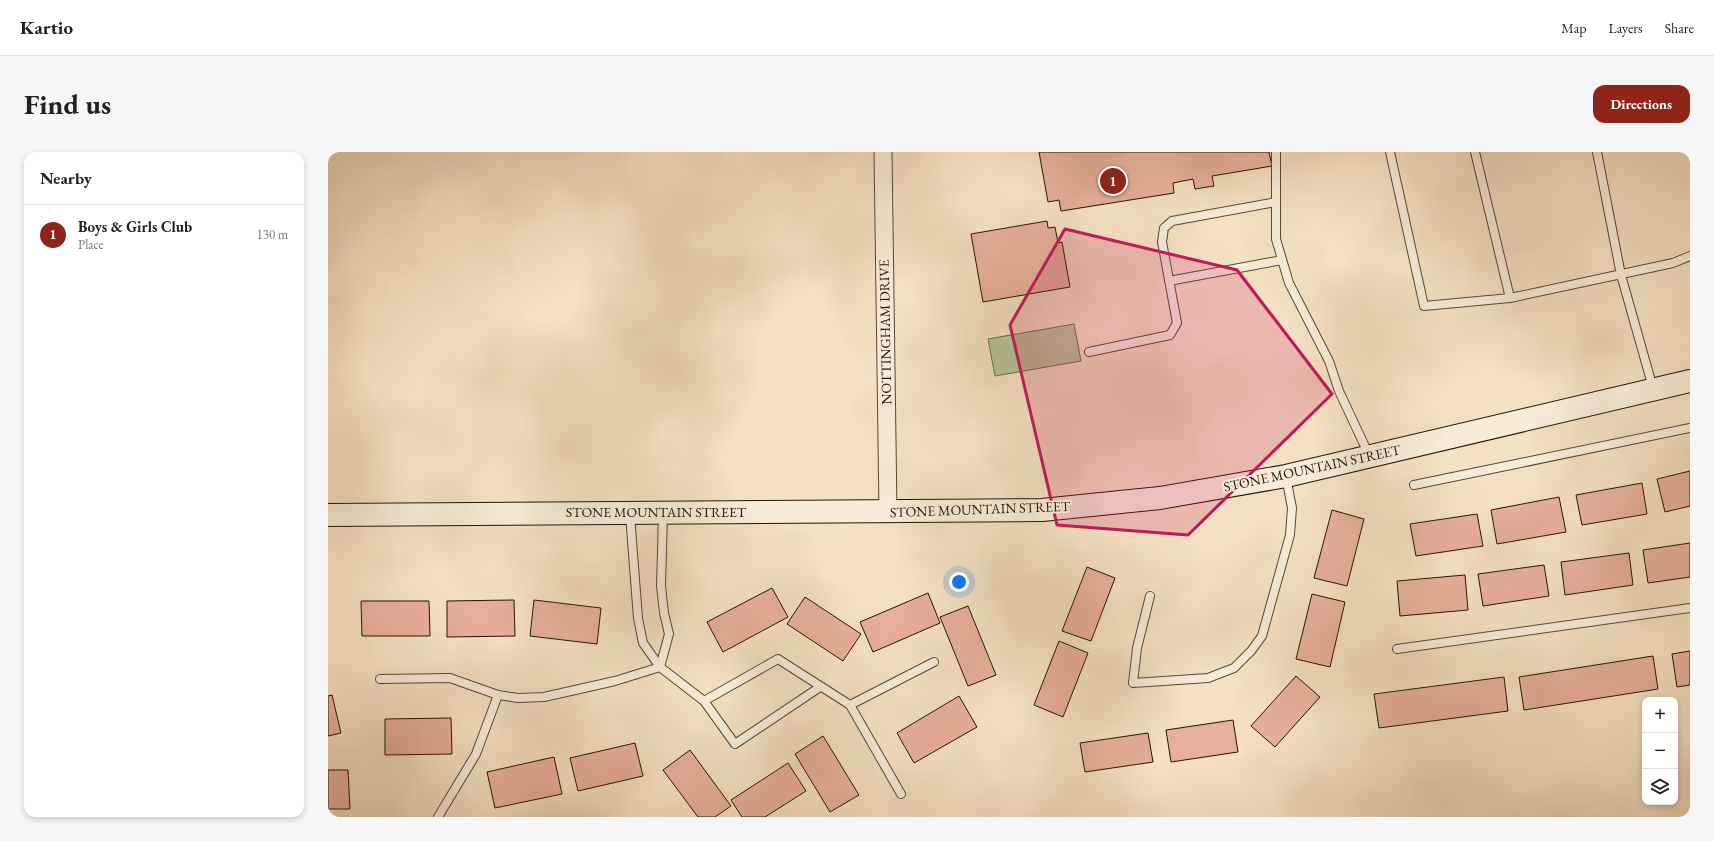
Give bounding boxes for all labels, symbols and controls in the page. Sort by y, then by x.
text: Kartio [20,15,73,40]
text: Map [1561,19,1586,37]
text: Layers [1608,19,1643,37]
text: Share [1665,19,1694,37]
button: Directions [1593,85,1690,123]
text: Find us [24,86,111,122]
pin: 1 [1100,166,1126,196]
text: Nearby [40,167,92,189]
text: Boys & Girls Club [78,217,192,236]
text: 1 [50,226,56,243]
text: 130 m [257,226,288,243]
text: Place [78,236,104,253]
street label: NOTTINGHAM DRIVE [875,259,895,405]
street label: STONE MOUNTAIN STREET [1222,440,1403,496]
street label: STONE MOUNTAIN STREET [890,497,1071,521]
street label: STONE MOUNTAIN STREET [566,503,747,521]
your location [949,572,969,592]
map controls [1642,697,1678,805]
button: + [1642,697,1678,733]
button: − [1642,733,1678,769]
button: layers [1642,769,1678,805]

